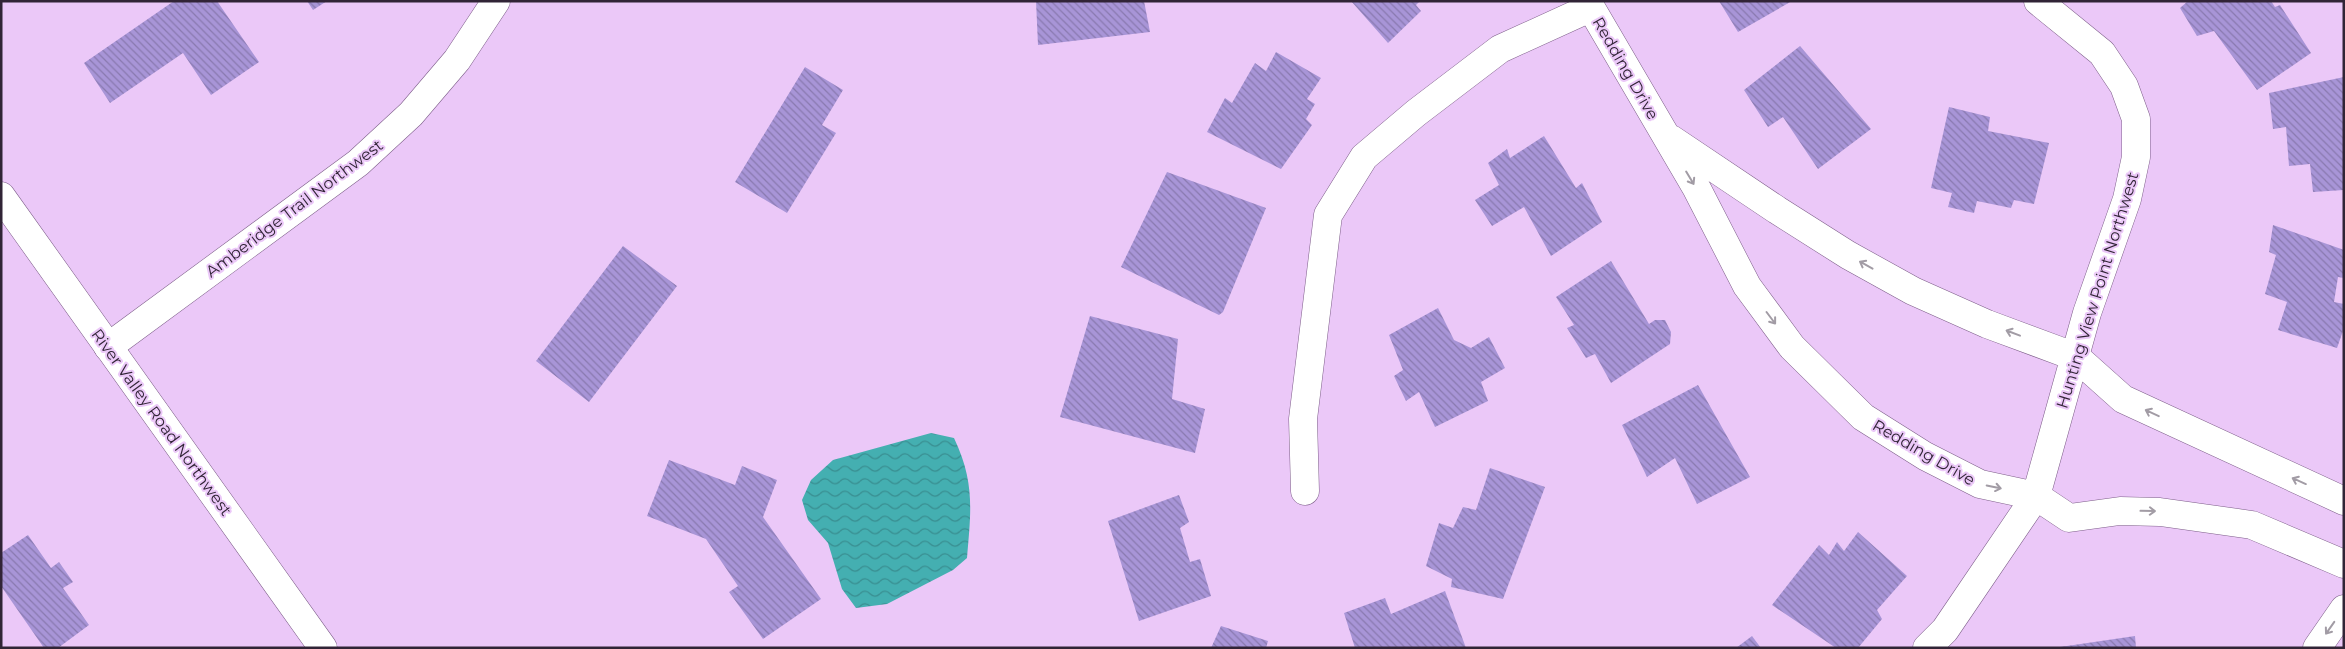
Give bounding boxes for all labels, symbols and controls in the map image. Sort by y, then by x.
street label: Redding Drive [1589,14,1663,123]
street label: Amberidge Trail Northwest [202,135,387,281]
street label: Hunting View Point Northwest [2052,169,2143,411]
one-way arrow [1686,170,1696,184]
one-way arrow [1859,259,1874,269]
one-way arrow [1766,311,1776,325]
street label: River Valley Road Northwest [87,325,236,520]
one-way arrow [2006,328,2021,337]
one-way arrow [2145,408,2160,417]
street label: Redding Drive [1869,415,1978,489]
one-way arrow [2292,476,2307,485]
one-way arrow [1986,483,2002,492]
one-way arrow [2140,507,2156,516]
one-way arrow [2325,621,2335,635]

